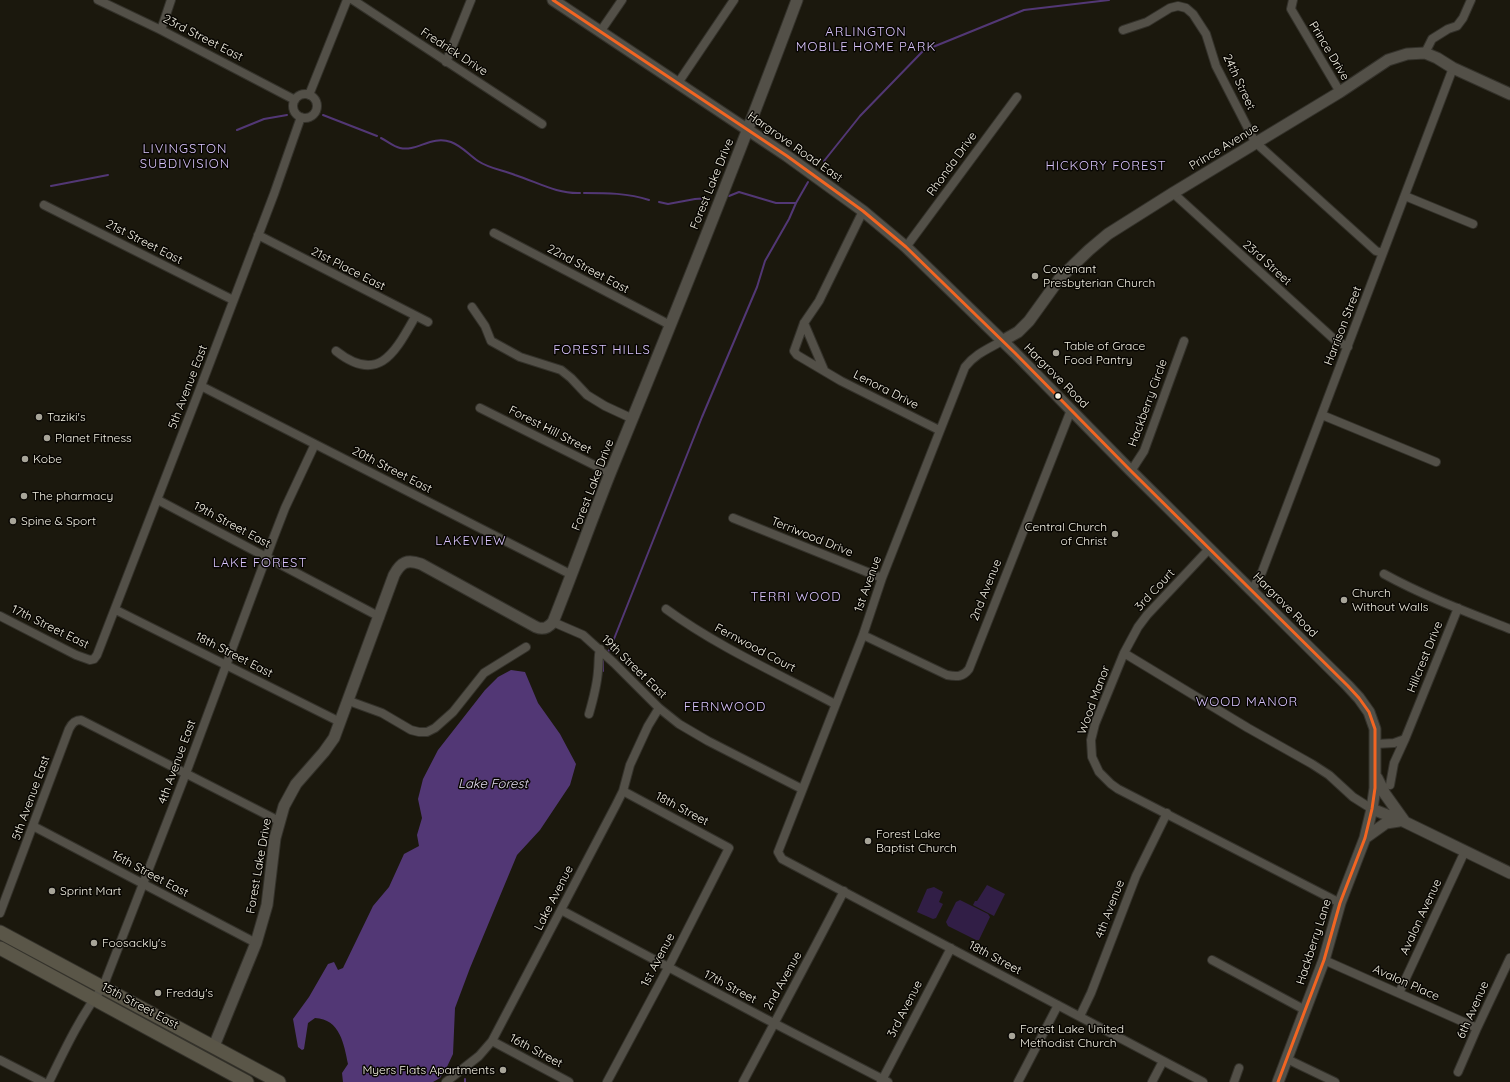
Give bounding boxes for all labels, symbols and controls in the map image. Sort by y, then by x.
street label: 23rd Street East [161,12,245,64]
street label: Prince Drive [1306,19,1352,83]
district label: ARLINGTON MOBILE HOME PARK [796,24,936,55]
street label: Fredrick Drive [418,25,490,79]
street label: 24th Street [1220,52,1258,112]
street label: Hargrove Road East [745,109,845,185]
street label: Prince Avenue [1187,121,1261,173]
street label: Rhonda Drive [924,129,980,199]
street label: Forest Lake Drive [687,136,737,232]
district label: LIVINGSTON SUBDIVISION [140,141,230,172]
district label: HICKORY FOREST [1045,158,1167,174]
street label: 21st Street East [103,217,185,267]
street label: 23rd Street [1240,237,1294,289]
street label: 22nd Street East [545,241,631,297]
street label: 21st Place East [309,244,387,294]
place label: Covenant Presbyterian Church [1043,262,1155,290]
marker: Covenant Presbyterian Church [1030,271,1040,281]
street label: Harrison Street [1321,284,1365,368]
place label: Table of Grace Food Pantry [1064,339,1145,367]
street label: Hargrove Road [1021,341,1091,411]
district label: FOREST HILLS [553,342,651,358]
street label: 5th Avenue East [165,343,211,431]
marker: Table of Grace Food Pantry [1051,348,1061,358]
street label: Hackberry Circle [1125,357,1171,449]
street label: Lenora Drive [851,367,921,413]
unlabelled marker [1053,391,1063,401]
street label: Forest Hill Street [506,403,594,457]
place label: Taziki's [47,410,86,424]
marker: Taziki's [34,412,44,422]
place label: Planet Fitness [55,431,132,445]
marker: Planet Fitness [42,433,52,443]
street label: Forest Lake Drive [569,437,617,533]
street label: 20th Street East [350,444,434,496]
place label: Kobe [33,452,62,466]
marker: Kobe [20,454,30,464]
place label: The pharmacy [32,489,113,503]
marker: The pharmacy [19,491,29,501]
street label: 19th Street East [191,499,273,551]
place label: Spine & Sport [21,514,96,528]
street label: Terriwood Drive [769,514,855,560]
marker: Spine & Sport [8,516,18,526]
place label: Central Church of Christ [1025,520,1107,548]
marker: Central Church of Christ [1110,529,1120,539]
district label: LAKEVIEW [435,533,507,549]
street label: 1st Avenue [851,554,885,614]
district label: LAKE FOREST [213,555,307,571]
street label: 2nd Avenue [967,557,1005,623]
street label: 3rd Court [1132,566,1178,614]
street label: Hargrove Road [1250,570,1320,640]
place label: Church Without Walls [1352,586,1428,614]
district label: TERRI WOOD [750,589,842,605]
marker: Church Without Walls [1339,595,1349,605]
street label: 17th Street East [9,602,91,652]
street label: Hillcrest Drive [1404,619,1446,695]
street label: Fernwood Court [712,621,798,675]
street label: 18th Street East [193,629,275,681]
street label: 19th Street East [598,632,670,702]
street label: Wood Manor [1075,663,1113,737]
district label: WOOD MANOR [1196,694,1298,710]
district label: FERNWOOD [684,699,766,715]
street label: 4th Avenue East [155,718,199,806]
street label: 5th Avenue East [9,754,53,842]
water label: Lake Forest [458,776,528,792]
street label: 18th Street [653,789,711,829]
street label: Forest Lake Drive [244,817,274,915]
place label: Forest Lake Baptist Church [876,827,957,855]
marker: Forest Lake Baptist Church [863,836,873,846]
street label: 16th Street East [109,848,191,900]
street label: Lake Avenue [531,863,577,933]
street label: Avalon Avenue [1397,877,1445,957]
street label: 4th Avenue [1092,878,1128,940]
place label: Sprint Mart [60,884,121,898]
marker: Sprint Mart [47,886,57,896]
street label: Hackberry Lane [1293,897,1335,987]
street label: 1st Avenue [638,931,678,989]
place label: Foosackly's [102,936,166,950]
marker: Foosackly's [89,938,99,948]
street label: 18th Street [966,938,1024,978]
street label: 2nd Avenue [761,949,805,1013]
street label: Avalon Place [1371,962,1441,1004]
street label: 17th Street [701,967,759,1007]
street label: 3rd Avenue [884,978,926,1040]
street label: 6th Avenue [1454,979,1492,1041]
street label: 15th Street East [99,980,181,1032]
place label: Freddy's [166,986,213,1000]
marker: Freddy's [153,988,163,998]
place label: Forest Lake United Methodist Church [1020,1022,1124,1050]
street label: 16th Street [507,1031,565,1071]
marker: Forest Lake United Methodist Church [1007,1031,1017,1041]
place label: Myers Flats Apartments [362,1063,495,1077]
marker: Myers Flats Apartments [498,1065,508,1075]

